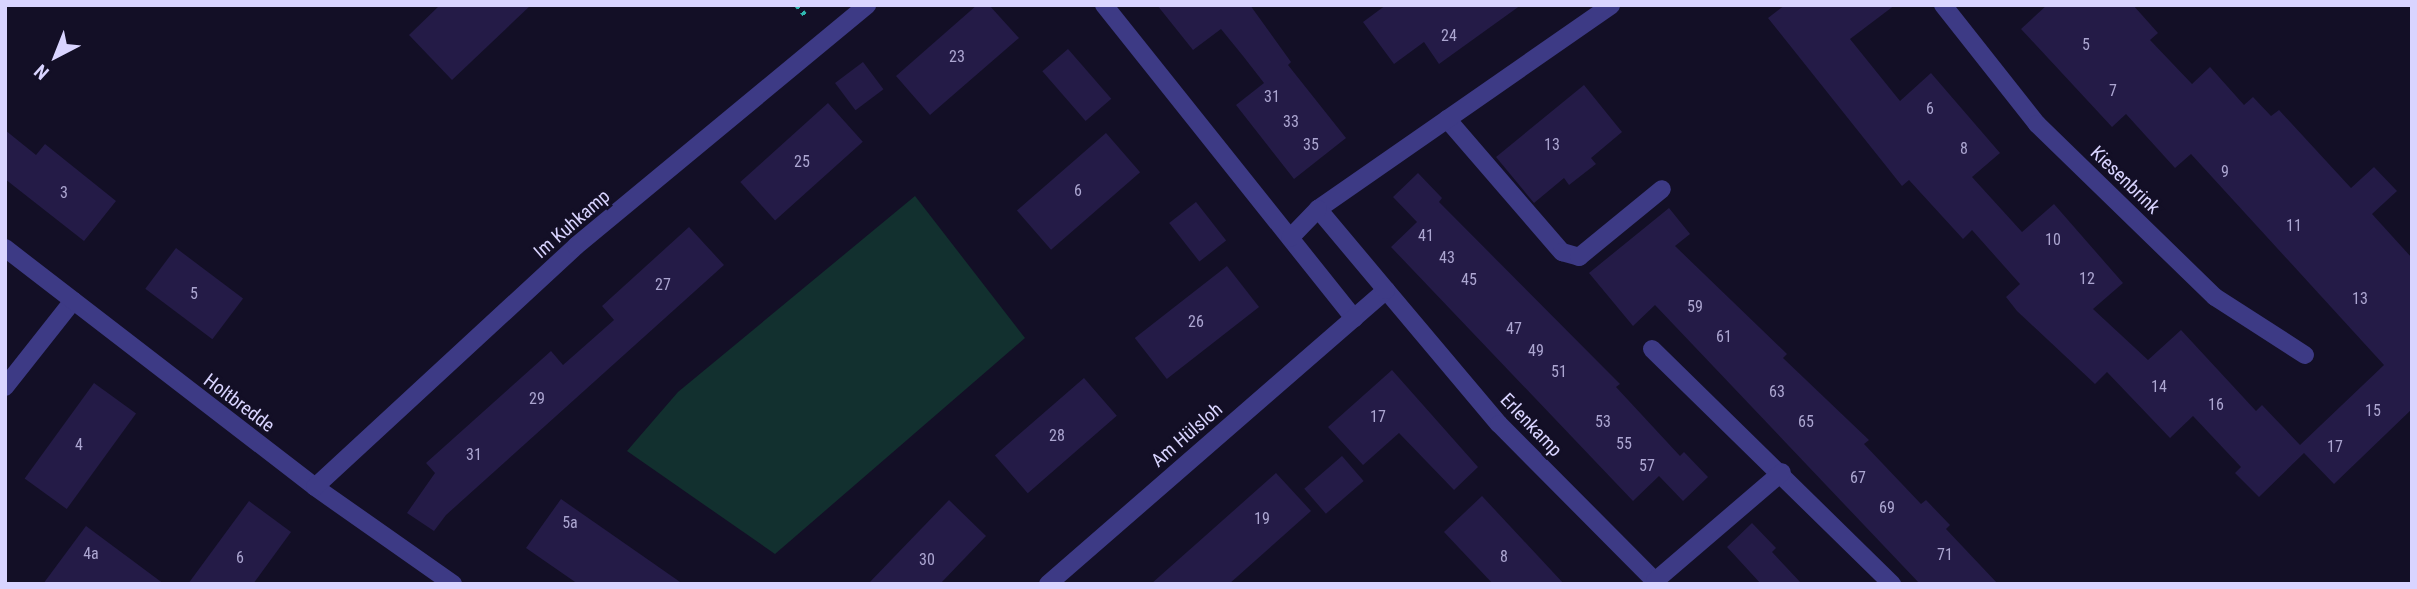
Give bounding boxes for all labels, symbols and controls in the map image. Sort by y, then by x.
north arrow [21,21,91,91]
house number: 24 [1441,26,1457,46]
house number: 5 [2082,35,2090,55]
house number: 23 [949,47,965,67]
text: N [30,60,54,84]
house number: 7 [2109,81,2117,101]
house number: 31 [1264,87,1280,107]
house number: 6 [1926,99,1934,119]
house number: 33 [1283,112,1299,132]
house number: 35 [1303,135,1319,155]
house number: 13 [1544,135,1560,155]
house number: 8 [1960,139,1968,159]
street label: Kiesenbrink [2086,141,2164,219]
house number: 25 [794,152,810,172]
house number: 9 [2221,162,2229,182]
house number: 6 [1074,181,1082,201]
house number: 3 [60,183,68,203]
street label: Im Kuhkamp [529,185,615,263]
house number: 11 [2286,216,2302,236]
house number: 41 [1418,226,1434,246]
house number: 10 [2045,230,2061,250]
house number: 43 [1439,248,1455,268]
house number: 12 [2079,269,2095,289]
house number: 45 [1461,270,1477,290]
house number: 27 [655,275,671,295]
house number: 5 [190,284,198,304]
house number: 13 [2352,289,2368,309]
house number: 59 [1687,297,1703,317]
house number: 26 [1188,312,1204,332]
house number: 47 [1506,319,1522,339]
house number: 61 [1716,327,1732,347]
house number: 49 [1528,341,1544,361]
house number: 51 [1551,362,1567,382]
street label: Holtbredde [199,369,279,437]
house number: 14 [2151,377,2167,397]
house number: 63 [1769,382,1785,402]
house number: 29 [529,389,545,409]
street label: Erlenkamp [1495,389,1567,461]
house number: 16 [2208,395,2224,415]
street label: Am Hülsloh [1147,398,1227,472]
house number: 15 [2365,401,2381,421]
house number: 17 [1370,407,1386,427]
house number: 53 [1595,412,1611,432]
house number: 65 [1798,412,1814,432]
house number: 28 [1049,426,1065,446]
house number: 55 [1616,434,1632,454]
house number: 4 [75,435,83,455]
house number: 17 [2327,437,2343,457]
house number: 31 [466,445,482,465]
house number: 57 [1639,456,1655,476]
house number: 67 [1850,468,1866,488]
house number: 69 [1879,498,1895,518]
house number: 19 [1254,509,1270,529]
house number: 5a [562,513,578,533]
house number: 4a [83,544,99,564]
house number: 71 [1937,545,1953,565]
house number: 8 [1500,547,1508,567]
house number: 6 [236,548,244,568]
house number: 30 [919,550,935,570]

